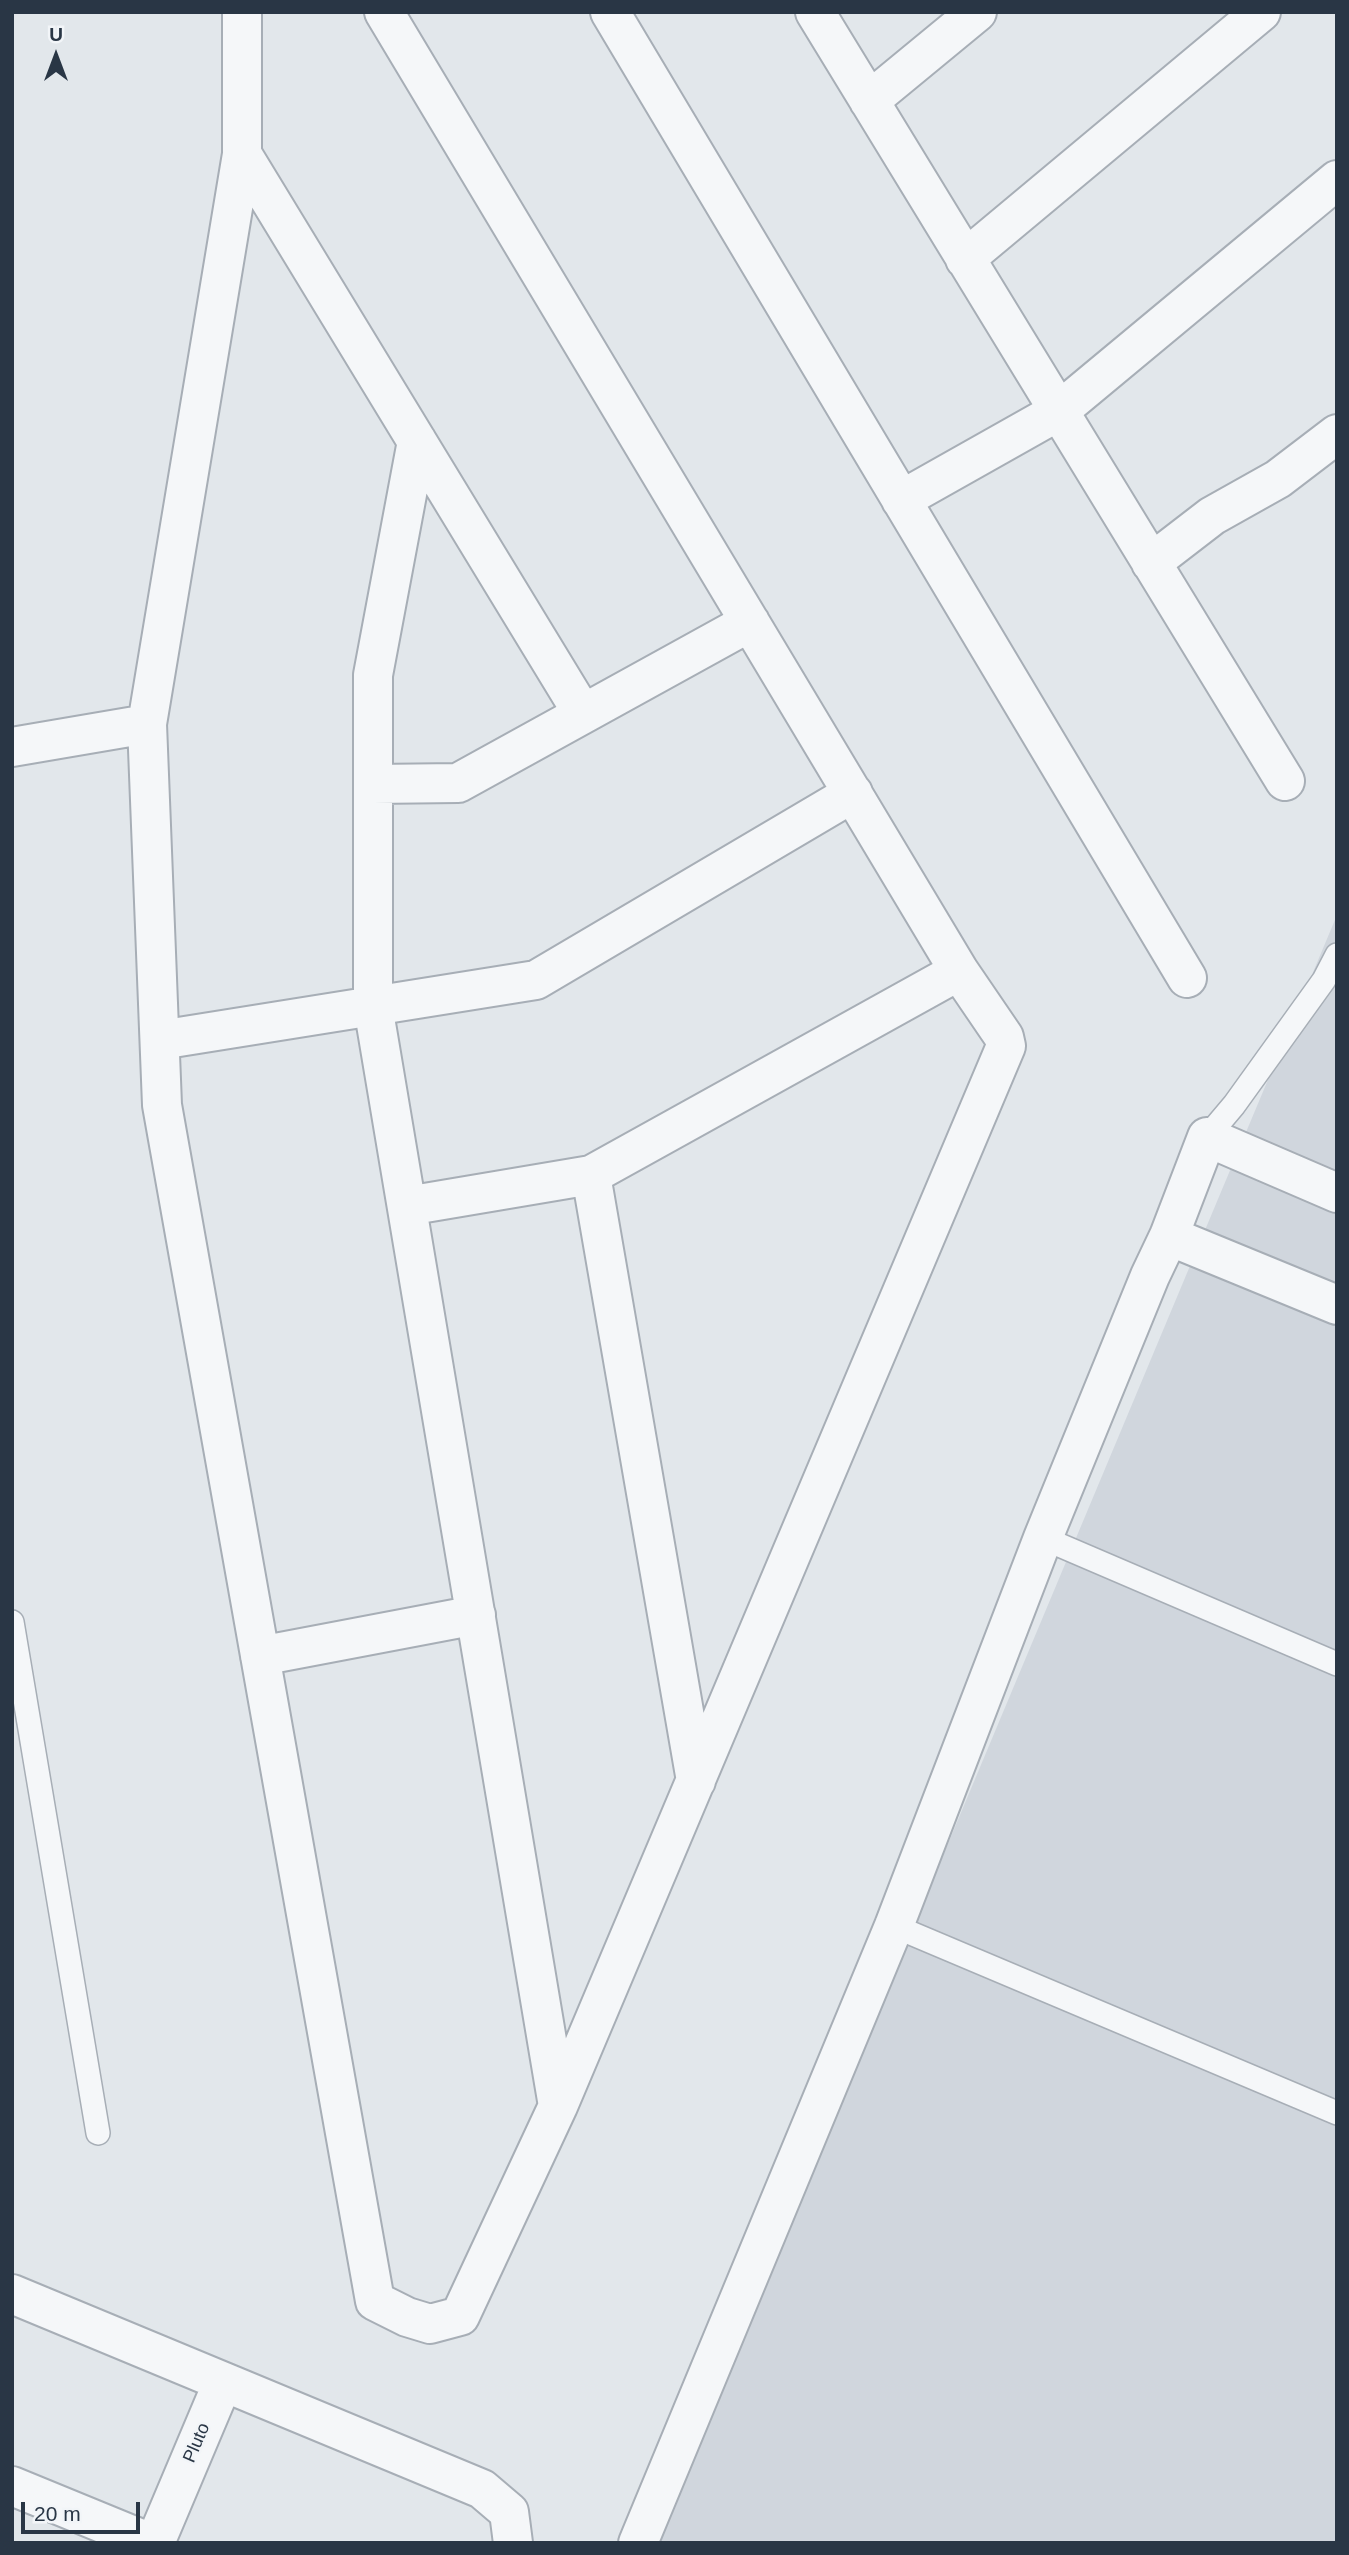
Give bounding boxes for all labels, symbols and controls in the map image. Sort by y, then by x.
north arrow [21,21,91,91]
text: U [49,24,63,45]
street label: Pluto [179,2420,215,2466]
scale bar [24,2488,144,2532]
text: 20 m [34,2502,81,2525]

